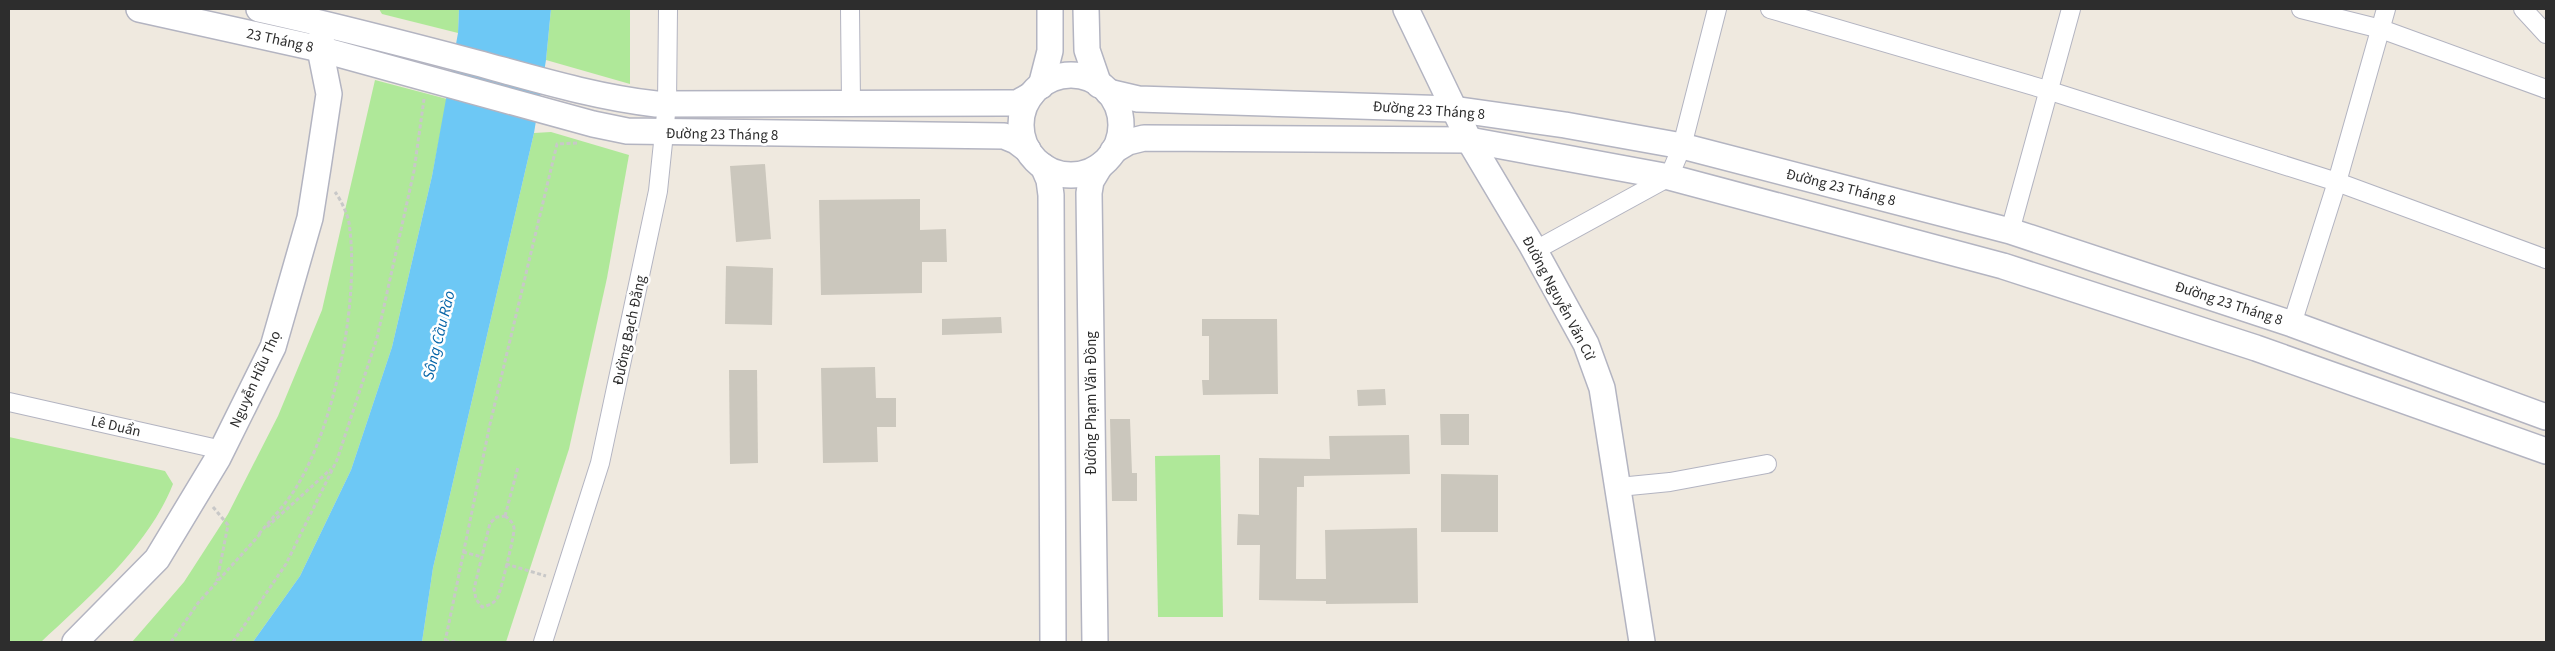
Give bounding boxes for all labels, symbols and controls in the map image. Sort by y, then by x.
street label: 23 Tháng 8 [245,23,315,58]
street label: Đường 23 Tháng 8 [1372,96,1486,125]
street label: Đường 23 Tháng 8 [666,123,778,146]
street label: Đường 23 Tháng 8 [1784,164,1898,211]
street label: Đường Nguyễn Văn Cừ [1517,232,1601,365]
street label: Đường Bạch Đằng [608,273,651,387]
street label: Đường 23 Tháng 8 [2172,276,2286,331]
water label: Sông Cầu Rào [417,288,461,382]
street label: Nguyễn Hữu Thọ [225,327,286,431]
street label: Đường Phạm Văn Đồng [1081,331,1102,475]
street label: Lê Duẩn [89,411,143,442]

